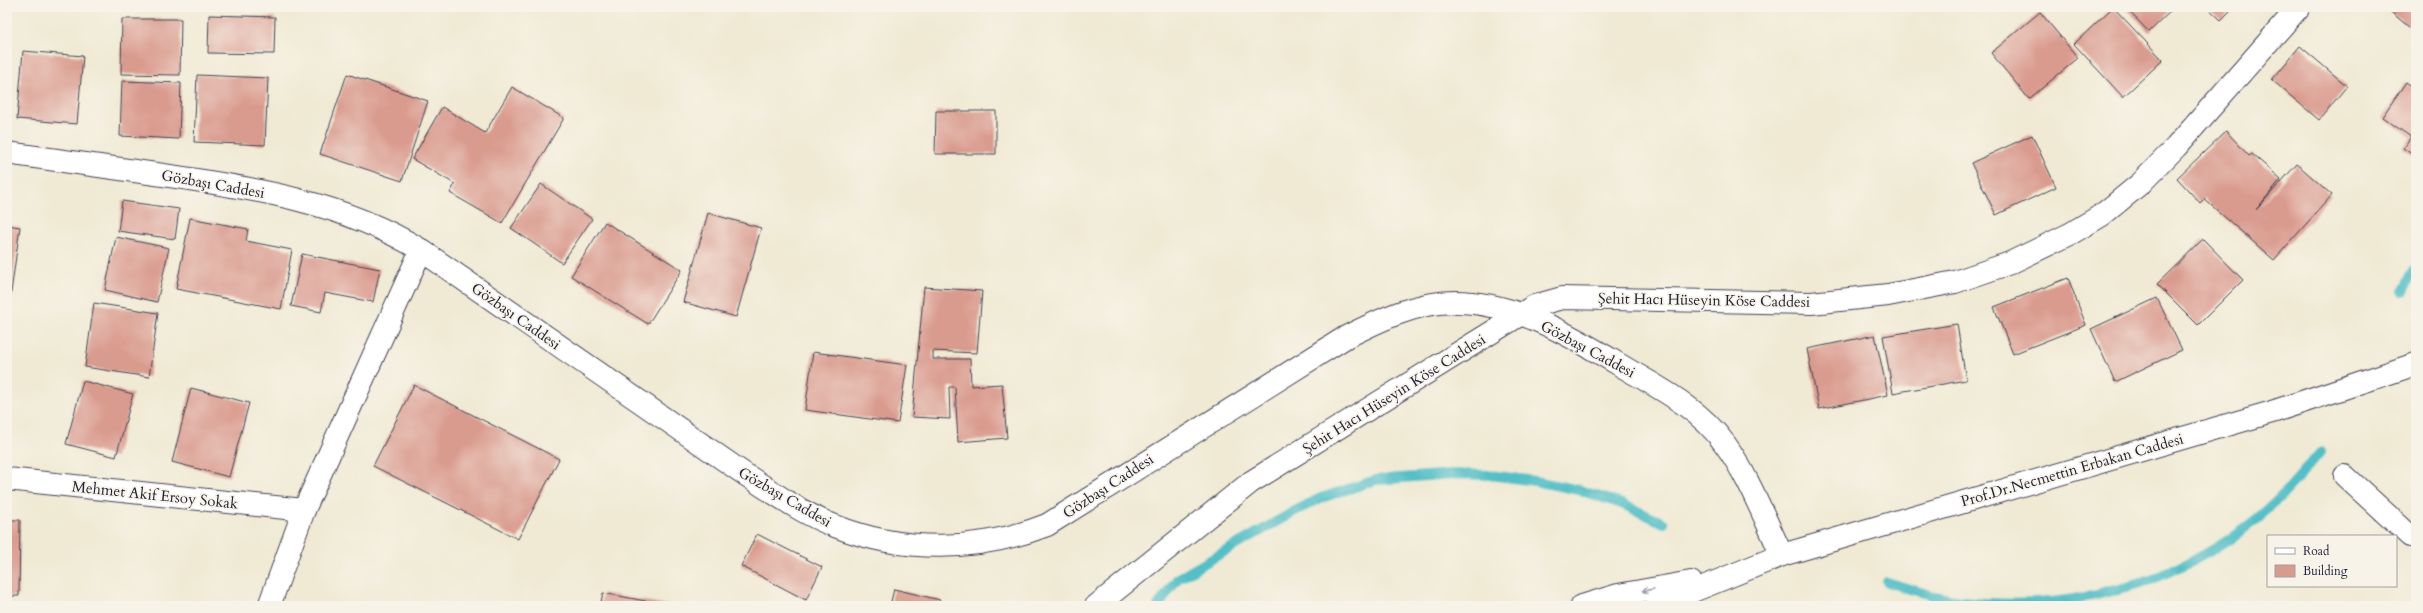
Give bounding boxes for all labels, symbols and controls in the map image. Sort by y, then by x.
street label: Gözbaşı Caddesi [160,165,266,203]
street label: Gözbaşı Caddesi [467,278,565,354]
street label: Şehit Hacı Hüseyin Köse Caddesi [1598,288,1810,312]
street label: Gözbaşı Caddesi [1537,316,1639,382]
street label: Şehit Hacı Hüseyin Köse Caddesi [1299,329,1489,459]
street label: Prof.Dr.Necmettin Erbakan Caddesi [1958,429,2186,511]
street label: Gözbaşı Caddesi [1059,449,1157,523]
street label: Gözbaşı Caddesi [735,462,835,532]
street label: Mehmet Akif Ersoy Sokak [71,476,239,514]
legend [2267,535,2397,587]
text: Road [2303,543,2330,559]
text: Building [2303,563,2348,579]
one-way arrow [1641,586,1654,594]

